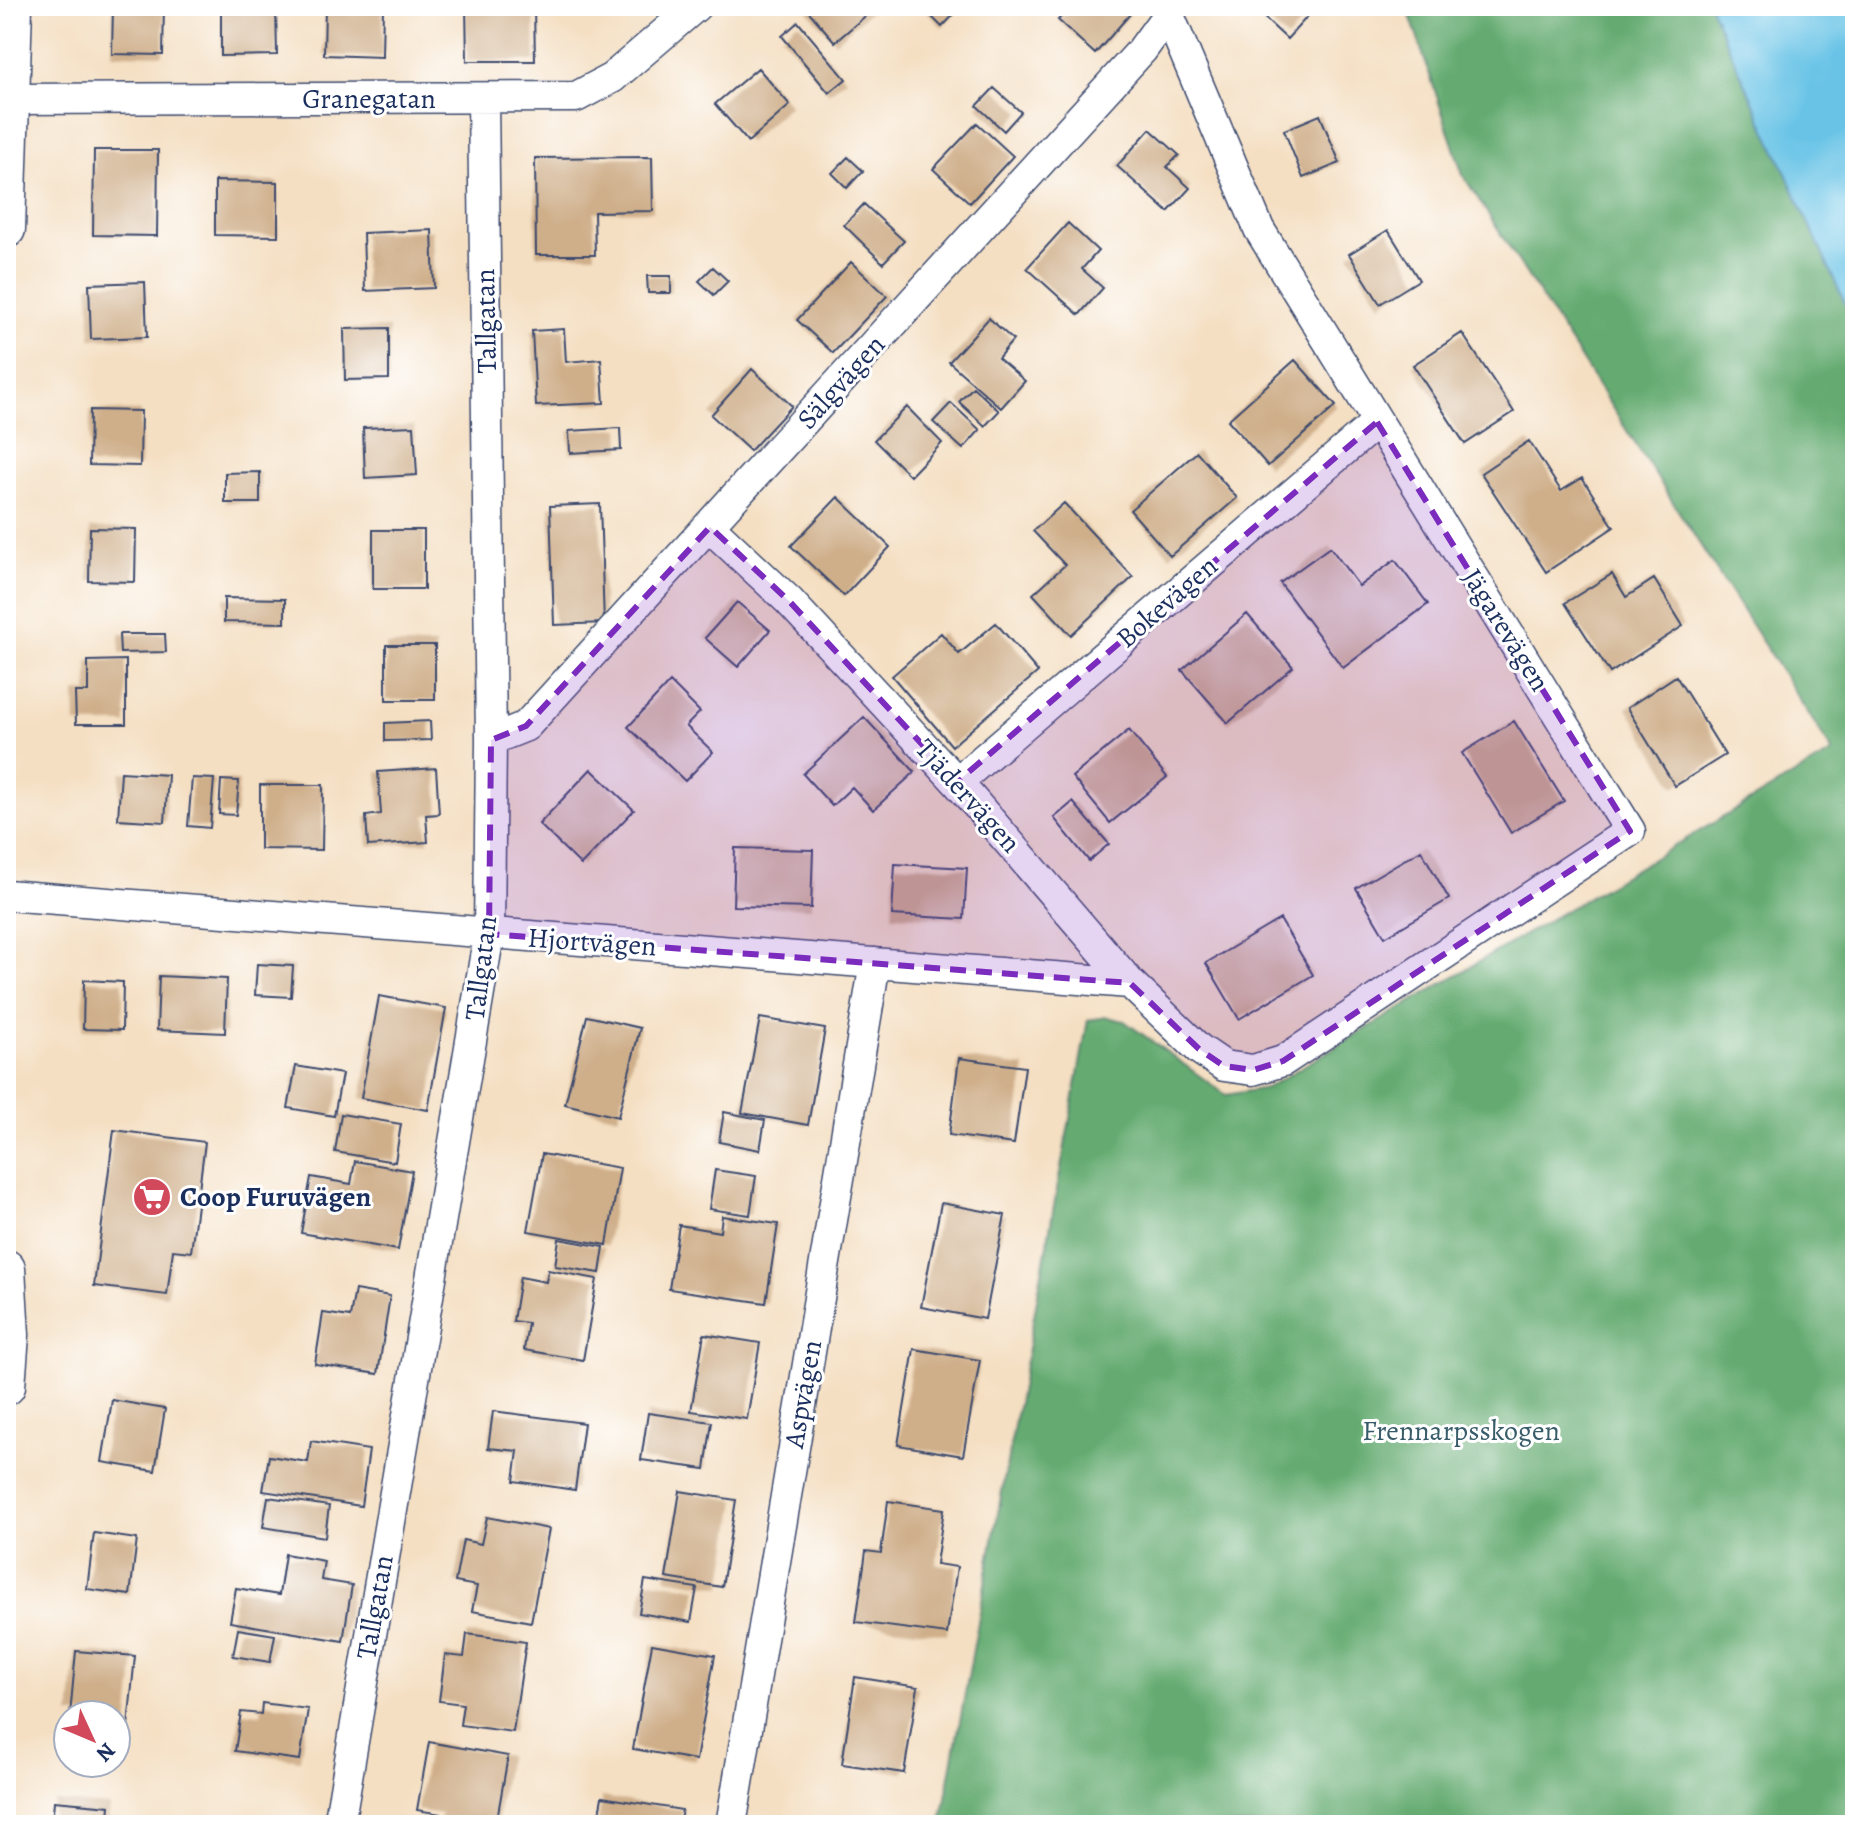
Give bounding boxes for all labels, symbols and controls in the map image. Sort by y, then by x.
street label: Granegatan [302,80,436,118]
street label: Tallgatan [466,268,506,374]
street label: Sälgvägen [788,326,894,438]
street label: Bokevägen [1108,547,1226,657]
street label: Jägarevägen [1453,561,1559,699]
street label: Tjädervägen [907,731,1029,861]
street label: Tallgatan [456,914,506,1022]
street label: Hjortvägen [526,919,658,965]
supermarket icon: Coop Furuvägen [131,1176,173,1218]
place label: Coop Furuvägen [180,1178,371,1216]
street label: Aspvägen [775,1337,831,1452]
park label: Frennarpsskogen [1362,1412,1560,1450]
street label: Tallgatan [347,1552,403,1662]
north arrow [52,1699,132,1779]
text: N [89,1736,122,1768]

